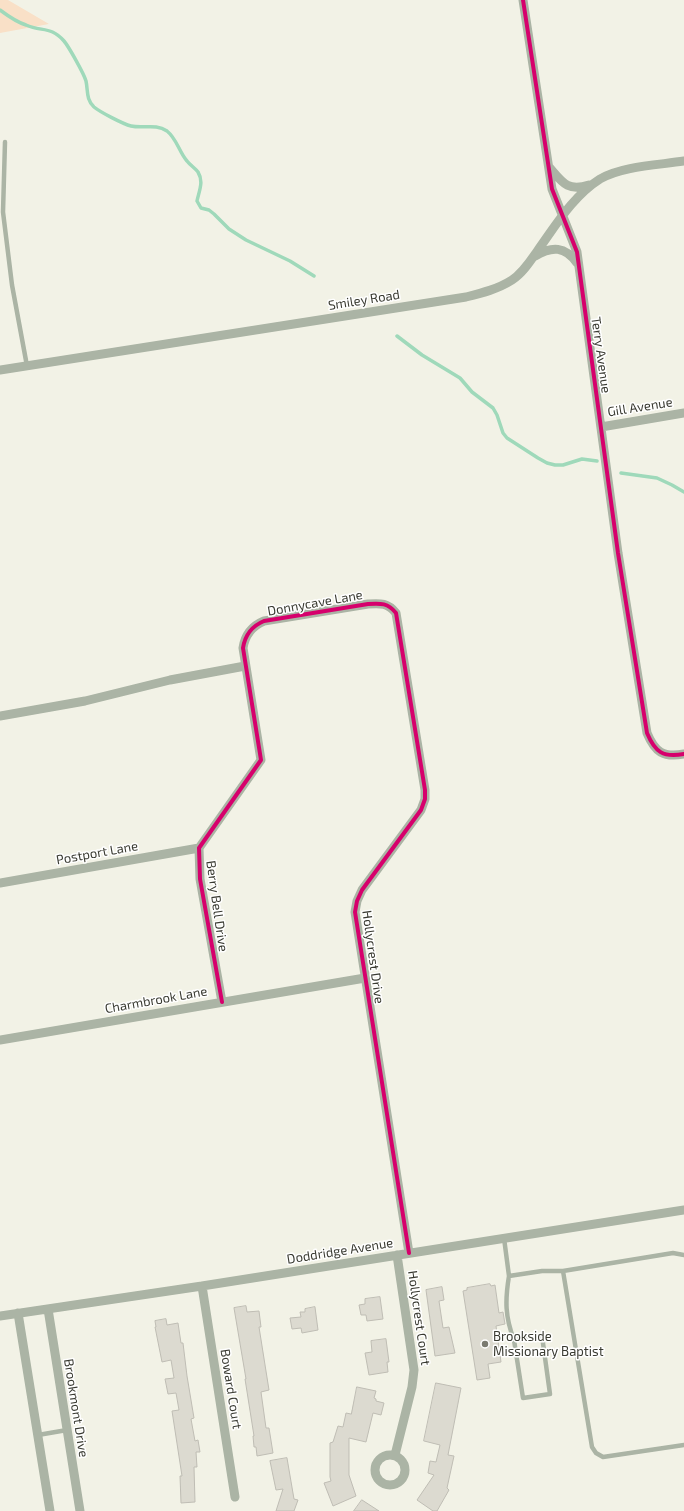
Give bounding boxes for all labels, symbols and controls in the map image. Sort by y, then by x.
street label: Smiley Road [327,287,401,313]
street label: Terry Avenue [588,316,614,394]
street label: Gill Avenue [606,394,674,420]
street label: Donnycave Lane [266,587,364,619]
street label: Postport Lane [55,838,139,868]
street label: Berry Bell Drive [203,859,231,953]
street label: Hollycrest Drive [359,909,387,1005]
street label: Charmbrook Lane [104,983,208,1017]
street label: Doddridge Avenue [286,1235,394,1267]
street label: Hollycrest Court [405,1270,433,1366]
place label: Brookside Missionary Baptist [493,1329,604,1360]
marker: Brookside Missionary Baptist [480,1339,490,1349]
street label: Boward Court [217,1348,245,1430]
street label: Brookmont Drive [61,1358,91,1458]

